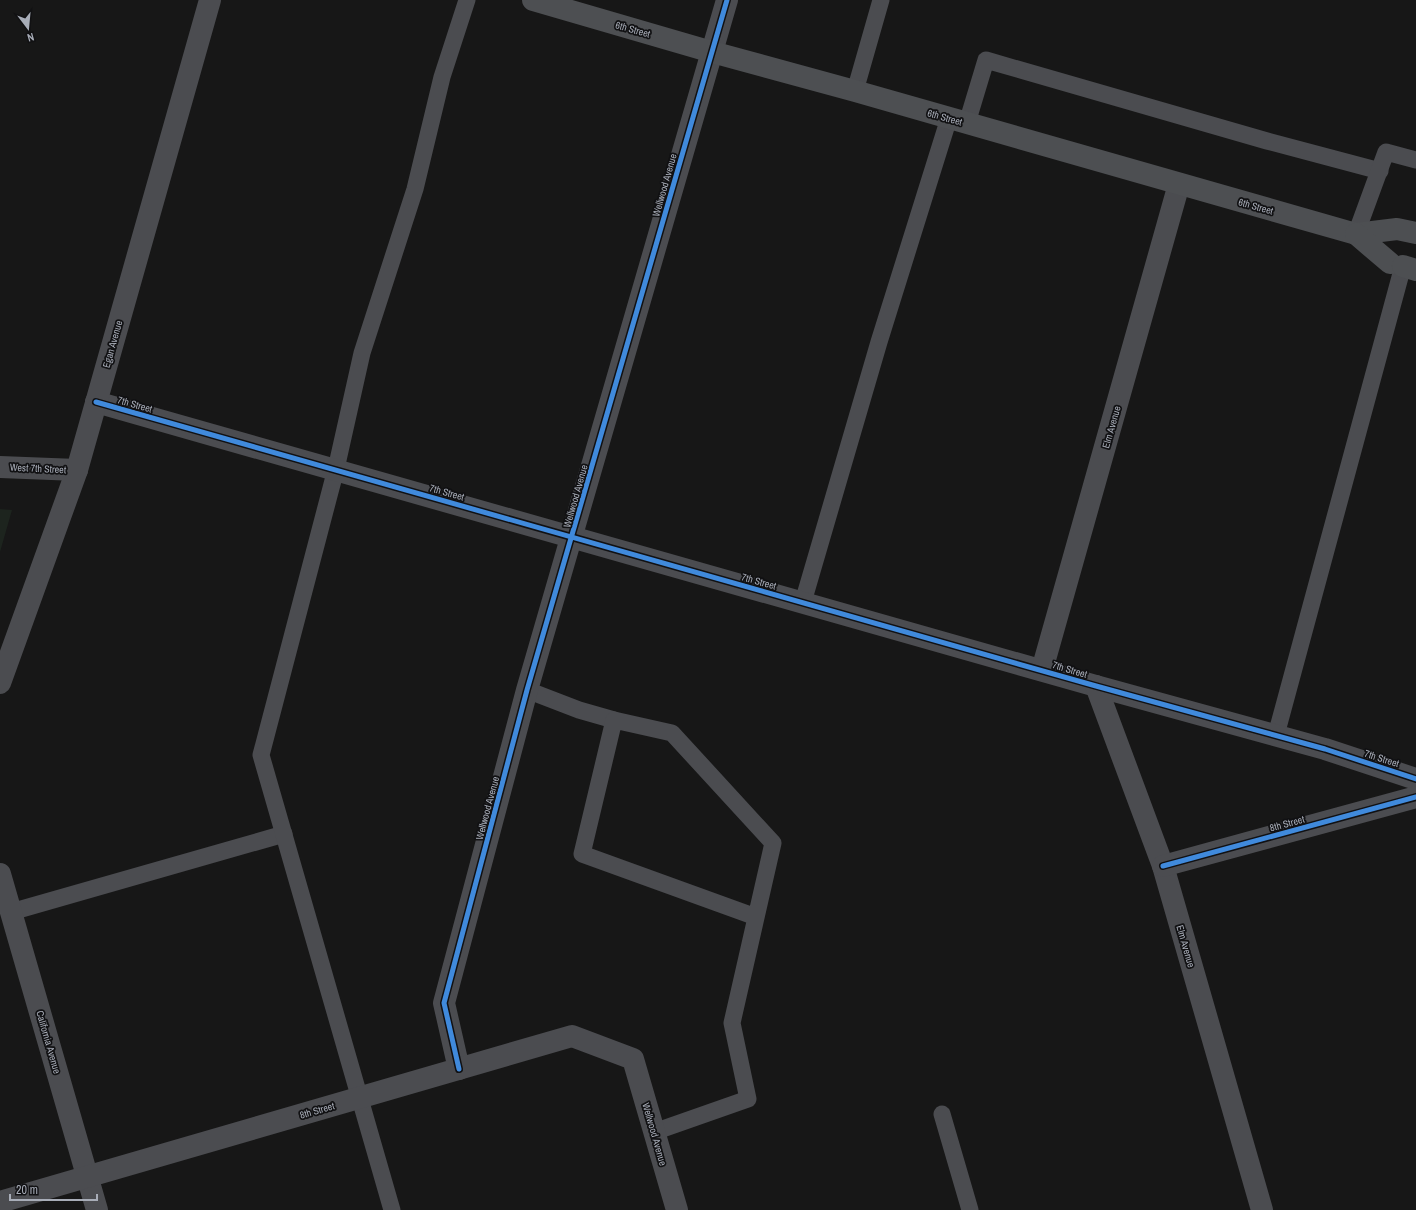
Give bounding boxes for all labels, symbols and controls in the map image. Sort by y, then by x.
north arrow [8,8,48,48]
street label: 6th Street [614,18,652,41]
text: N [26,30,36,45]
street label: 6th Street [926,106,964,129]
street label: Wellwood Avenue [649,152,680,218]
street label: 6th Street [1237,195,1275,218]
street label: Egan Avenue [100,319,126,369]
street label: 7th Street [116,393,154,416]
street label: Elm Avenue [1099,404,1124,450]
street label: West 7th Street [9,461,67,477]
street label: Wellwood Avenue [560,463,591,529]
street label: 7th Street [428,481,466,504]
street label: 7th Street [740,570,778,593]
street label: 7th Street [1051,658,1089,681]
street label: 7th Street [1363,747,1401,770]
street label: Wellwood Avenue [473,775,502,841]
street label: 8th Street [1268,812,1307,834]
street label: Elm Avenue [1173,923,1198,969]
street label: California Avenue [33,1009,64,1076]
street label: 8th Street [298,1099,337,1122]
street label: Wellwood Avenue [639,1101,670,1168]
scale bar [10,1176,97,1202]
text: 20 m [16,1182,38,1198]

